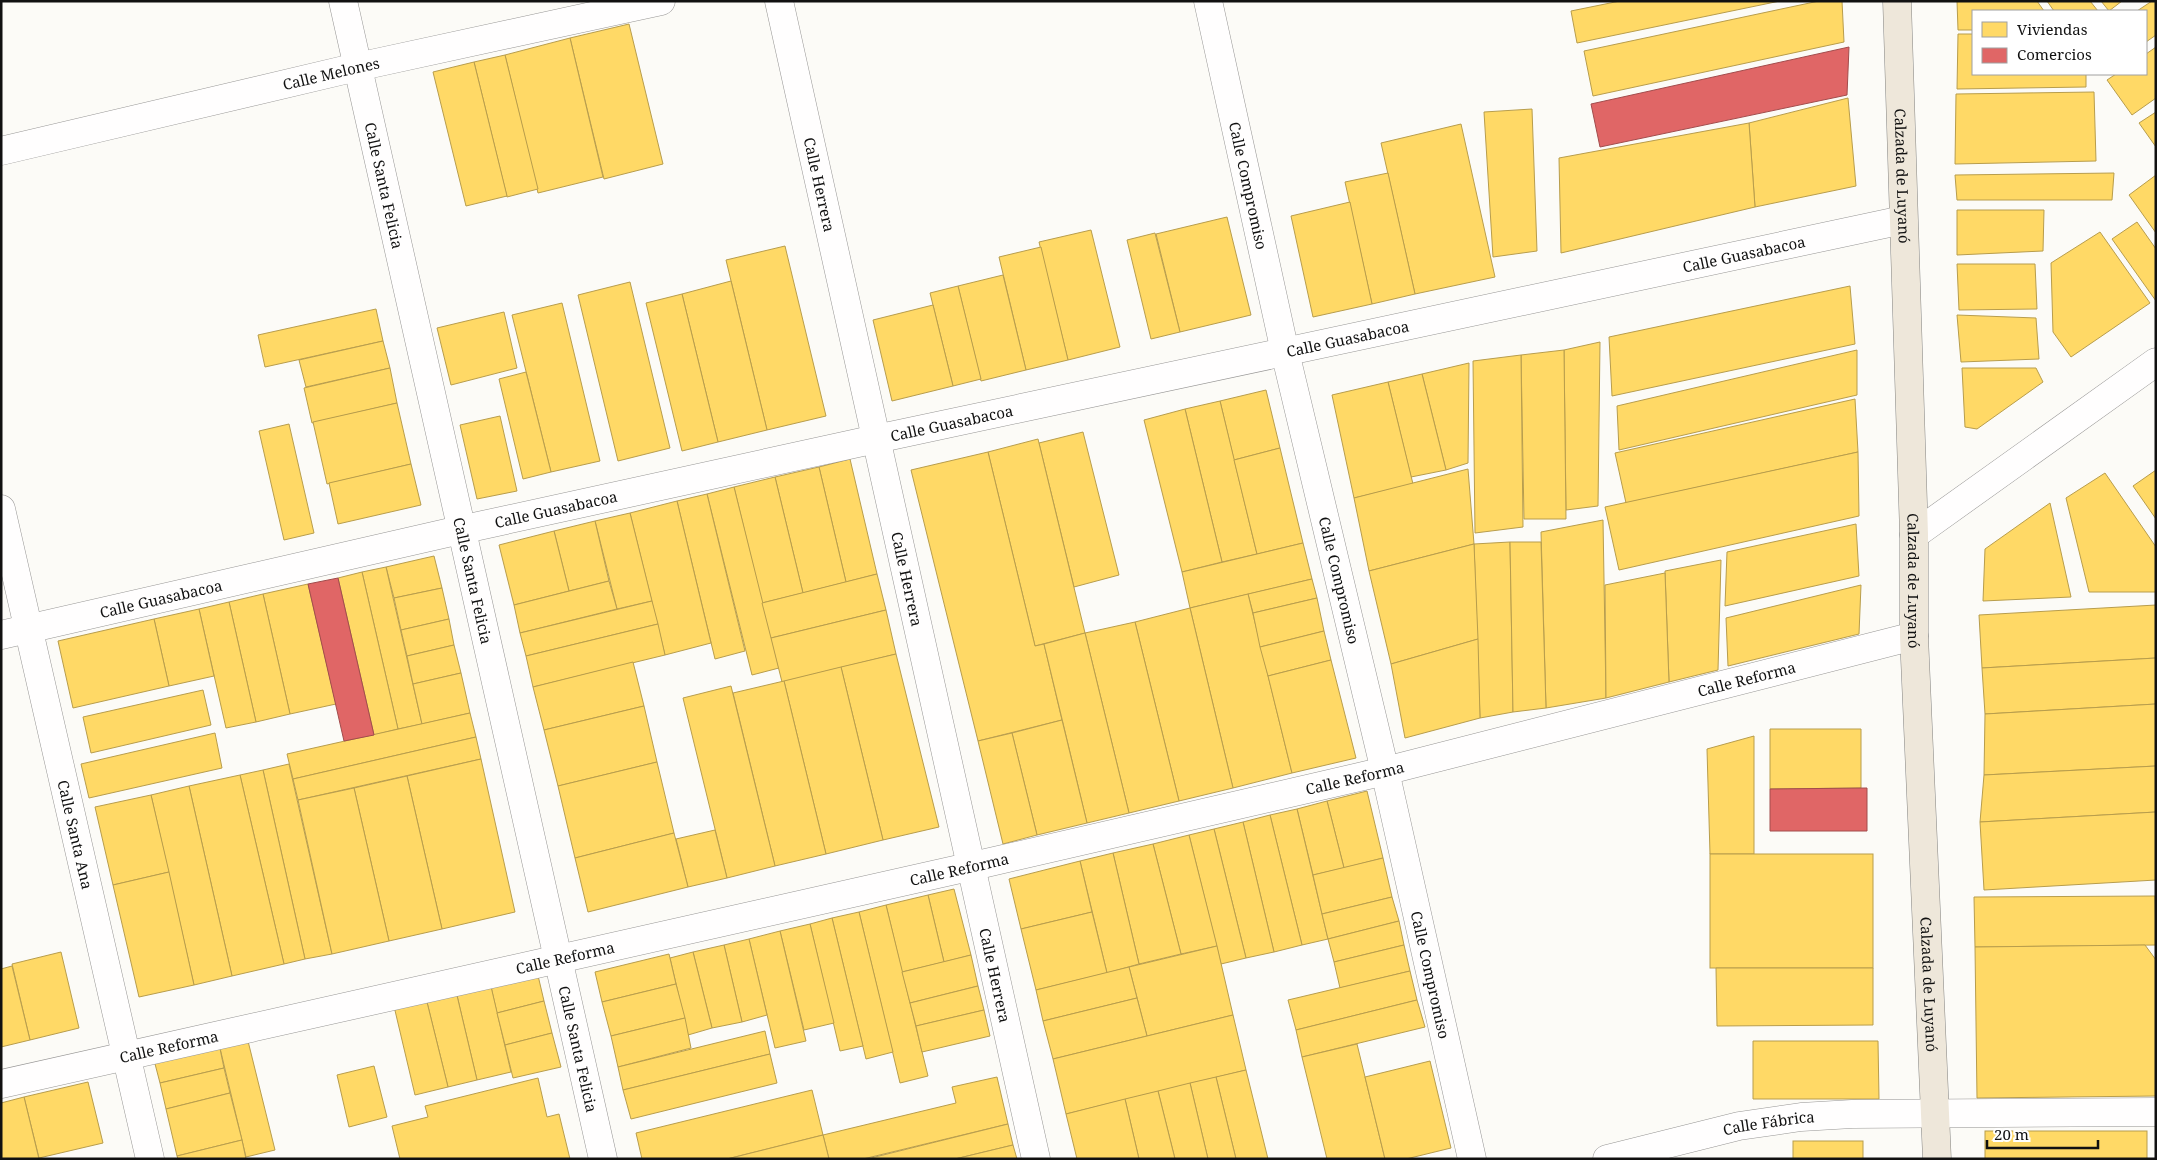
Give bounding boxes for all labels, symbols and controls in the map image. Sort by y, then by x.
legend [1972,10,2147,75]
text: Viviendas [2017,19,2088,39]
text: Comercios [2017,44,2092,64]
street label: Calle Melones [281,52,381,94]
street label: Calzada de Luyanó [1890,108,1915,244]
street label: Calle Santa Felicia [360,120,408,251]
street label: Calle Compromiso [1225,120,1272,251]
street label: Calle Herrera [800,135,840,234]
street label: Calle Guasabacoa [1681,231,1807,277]
street label: Calle Guasabacoa [1284,316,1411,361]
street label: Calle Guasabacoa [888,400,1015,446]
street label: Calle Guasabacoa [493,486,619,532]
street label: Calzada de Luyanó [1903,513,1925,649]
street label: Calle Santa Felicia [449,515,497,646]
street label: Calle Compromiso [1315,515,1364,646]
street label: Calle Herrera [887,530,927,628]
street label: Calle Guasabacoa [98,575,224,622]
street label: Calle Reforma [1695,657,1798,701]
street label: Calle Reforma [1304,757,1406,799]
street label: Calle Santa Ana [53,778,98,891]
street label: Calle Reforma [908,848,1011,890]
street label: Calle Compromiso [1407,909,1455,1041]
street label: Calzada de Luyanó [1916,916,1942,1052]
street label: Calle Herrera [975,926,1015,1024]
street label: Calle Reforma [514,937,616,978]
street label: Calle Santa Felicia [554,984,602,1114]
street label: Calle Reforma [118,1026,220,1067]
street label: Calle Fábrica [1721,1106,1815,1140]
scale bar [1987,1118,2098,1150]
text: 20 m [1994,1124,2029,1144]

